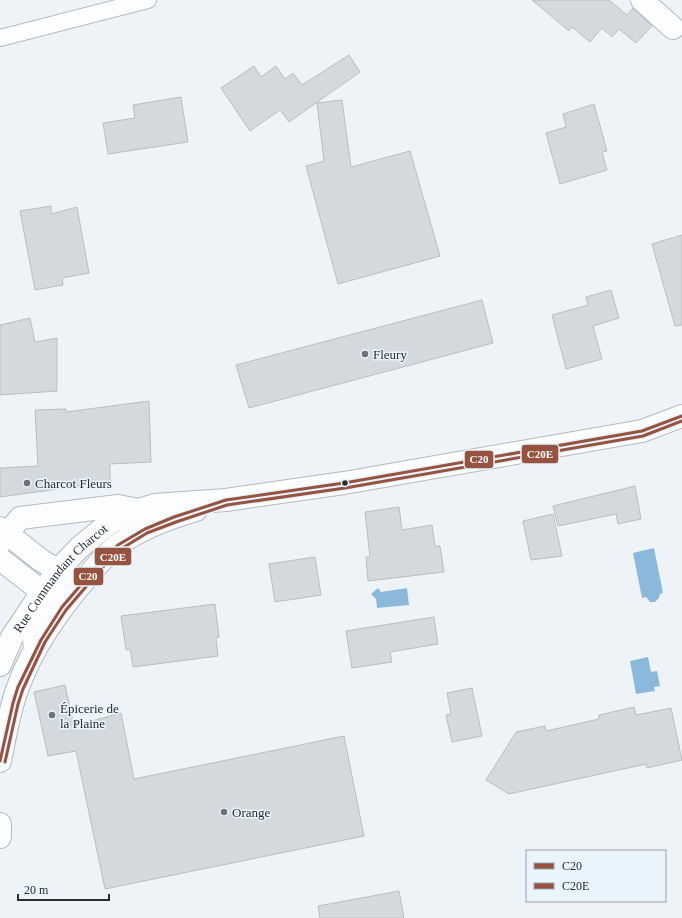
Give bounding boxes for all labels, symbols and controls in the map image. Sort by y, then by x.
place label: Fleury [373,347,407,362]
marker: Fleury [360,349,370,359]
line badge: C20E [521,444,559,464]
text: C20E [527,448,553,460]
line badge: C20 [464,450,494,469]
text: C20 [470,453,489,465]
place label: Charcot Fleurs [35,476,112,491]
marker: Charcot Fleurs [22,478,32,488]
unlabelled marker [340,478,350,488]
street label: Rue Commandant Charcot [10,520,110,635]
line badge: C20E [94,547,132,566]
text: C20E [100,551,126,563]
line badge: C20 [73,567,104,586]
text: C20 [79,570,98,582]
place label: Épicerie de la Plaine [60,701,119,731]
marker: Épicerie de la Plaine [47,710,57,720]
place label: Orange [232,805,270,820]
marker: Orange [219,807,229,817]
legend [526,850,666,902]
text: C20 [562,859,582,873]
scale bar [18,876,109,902]
text: C20E [562,879,589,893]
text: 20 m [24,883,49,897]

